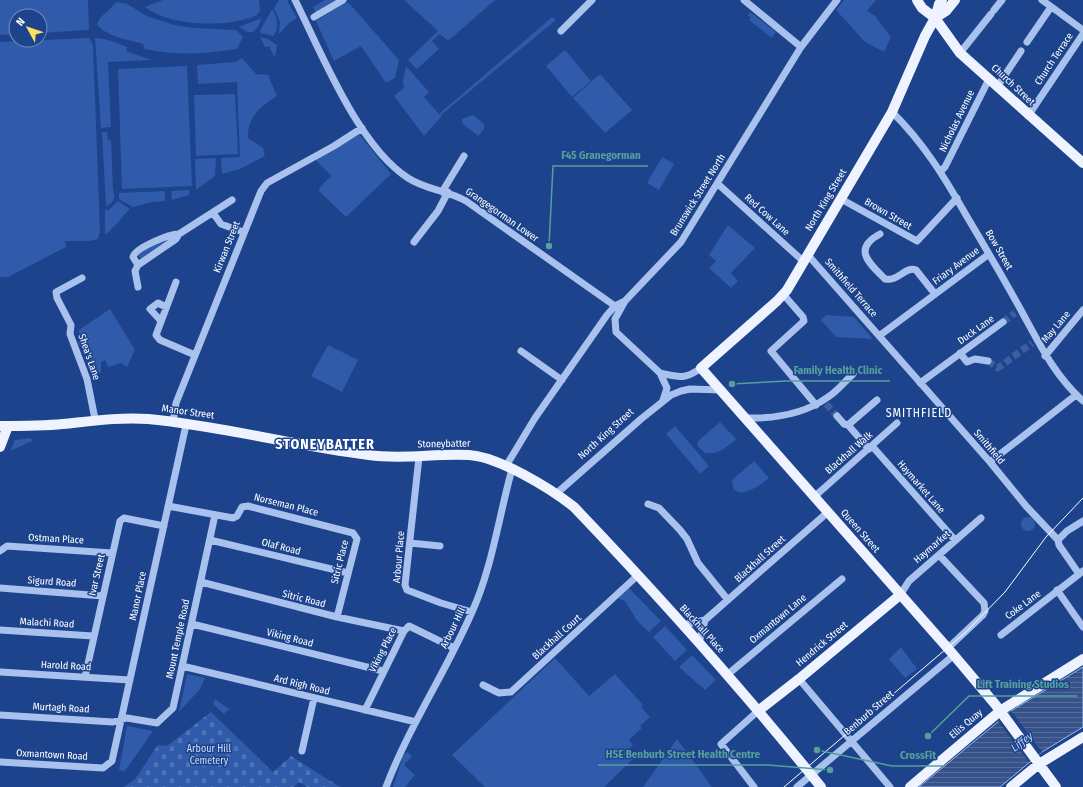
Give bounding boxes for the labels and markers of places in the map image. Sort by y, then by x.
callout: F45 Granegorman [553,143,648,166]
callout: Family Health Clinic [786,358,890,381]
callout: Lift Training Studios [969,673,1077,696]
callout: HSE Benburb Street Health Centre [598,742,768,765]
callout: CrossFit [892,743,944,766]

